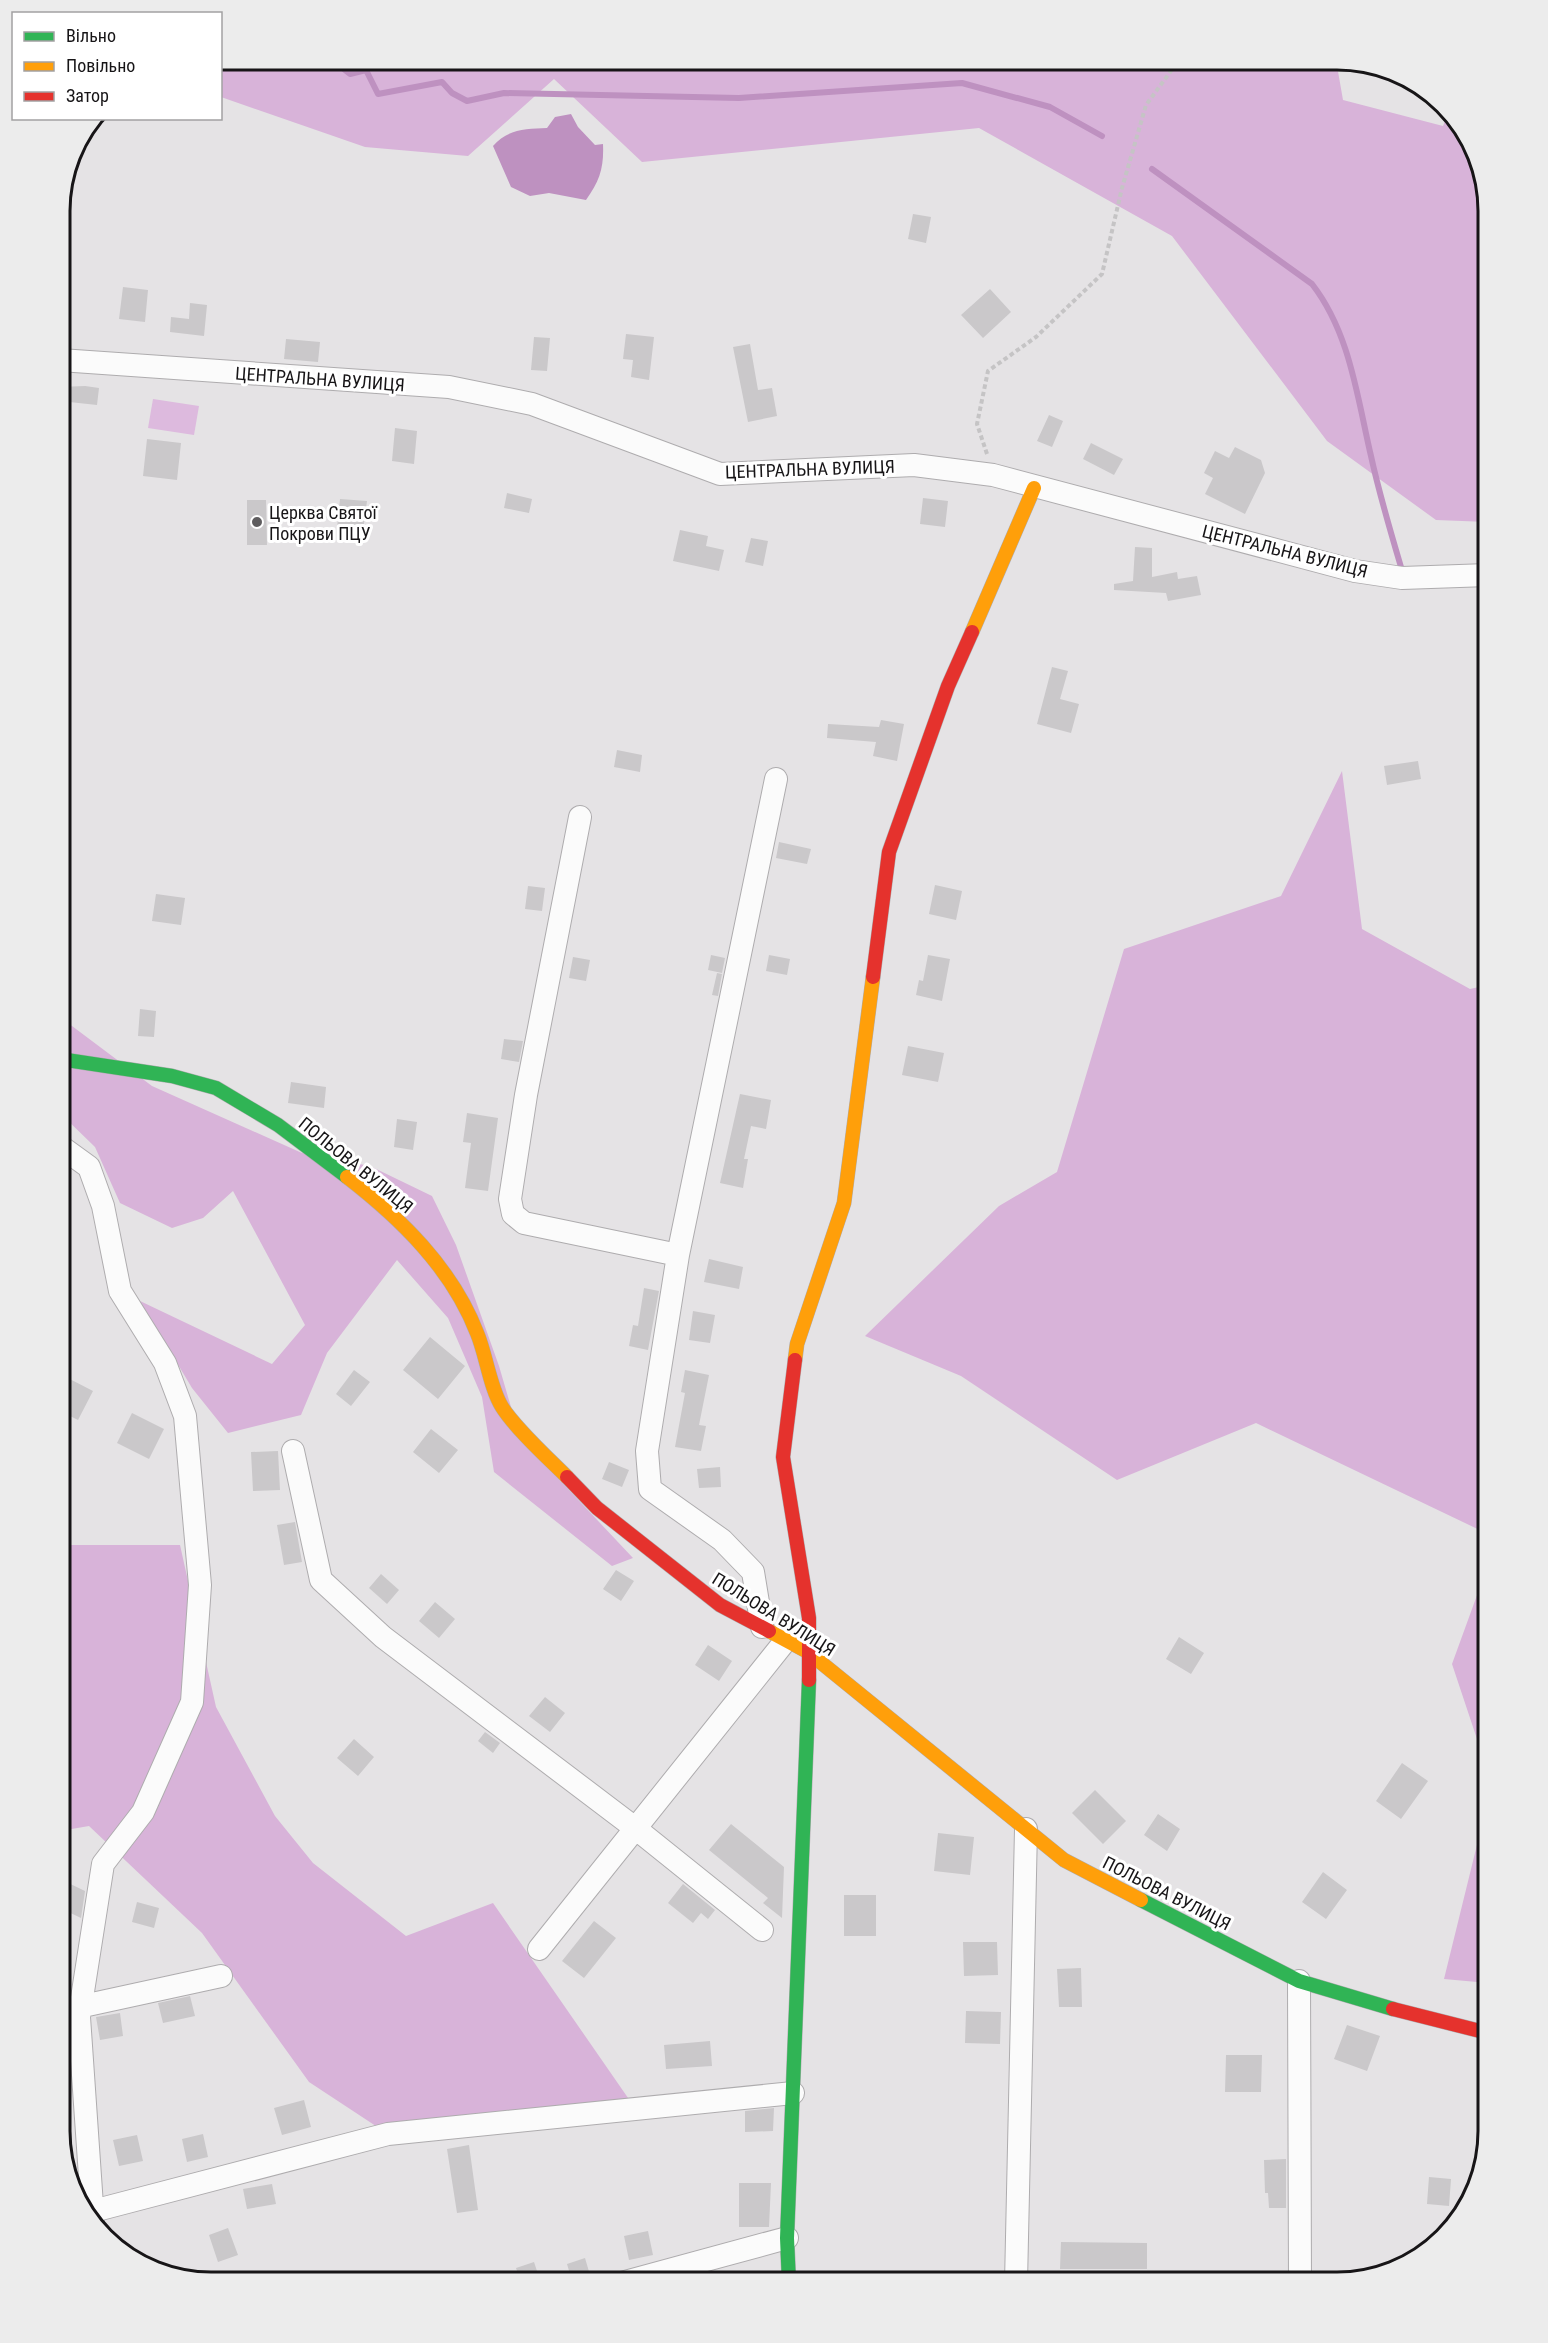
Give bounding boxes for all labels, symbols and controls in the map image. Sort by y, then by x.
legend [12,12,222,120]
text: Вільно [66,25,116,46]
text: Повільно [66,55,135,76]
text: Затор [66,85,109,106]
street label: ЦЕНТРАЛЬНА ВУЛИЦЯ [235,363,405,395]
street label: ЦЕНТРАЛЬНА ВУЛИЦЯ [725,456,895,482]
place label: Церква Святої Покрови ПЦУ [269,502,378,544]
marker: Церква Святої Покрови ПЦУ [250,515,264,529]
street label: ЦЕНТРАЛЬНА ВУЛИЦЯ [1200,520,1370,582]
street label: ПОЛЬОВА ВУЛИЦЯ [295,1113,417,1217]
street label: ПОЛЬОВА ВУЛИЦЯ [709,1568,839,1660]
street label: ПОЛЬОВА ВУЛИЦЯ [1099,1852,1235,1934]

